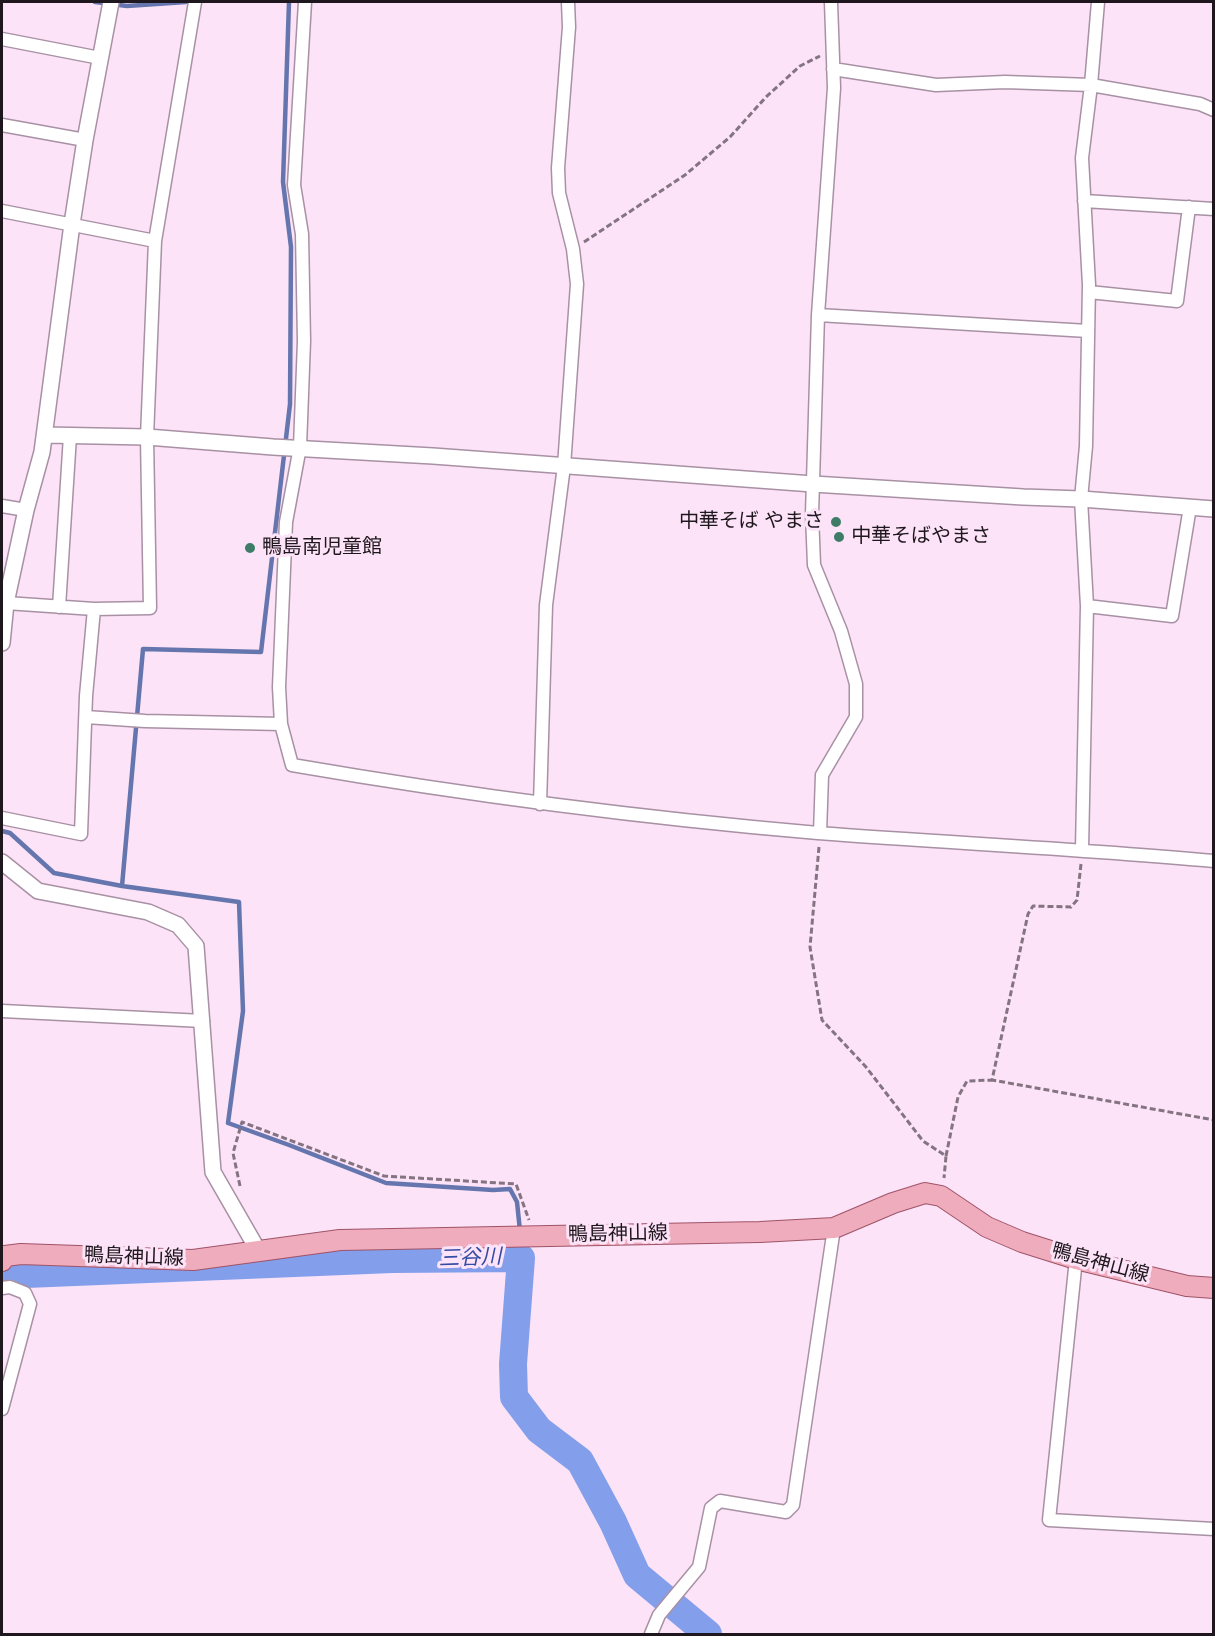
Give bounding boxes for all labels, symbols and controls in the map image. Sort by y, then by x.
place label: 中華そば やまさ [679,510,824,534]
marker: 中華そば やまさ [829,515,843,529]
place label: 中華そばやまさ [851,525,991,549]
marker: 中華そばやまさ [832,530,846,544]
place label: 鴨島南児童館 [262,536,382,560]
marker: 鴨島南児童館 [243,541,257,555]
street label: 鴨島神山線 [568,1222,668,1248]
street label: 鴨島神山線 [1049,1239,1151,1289]
street label: 鴨島神山線 [84,1244,184,1272]
water label: 三谷川 [438,1245,502,1273]

